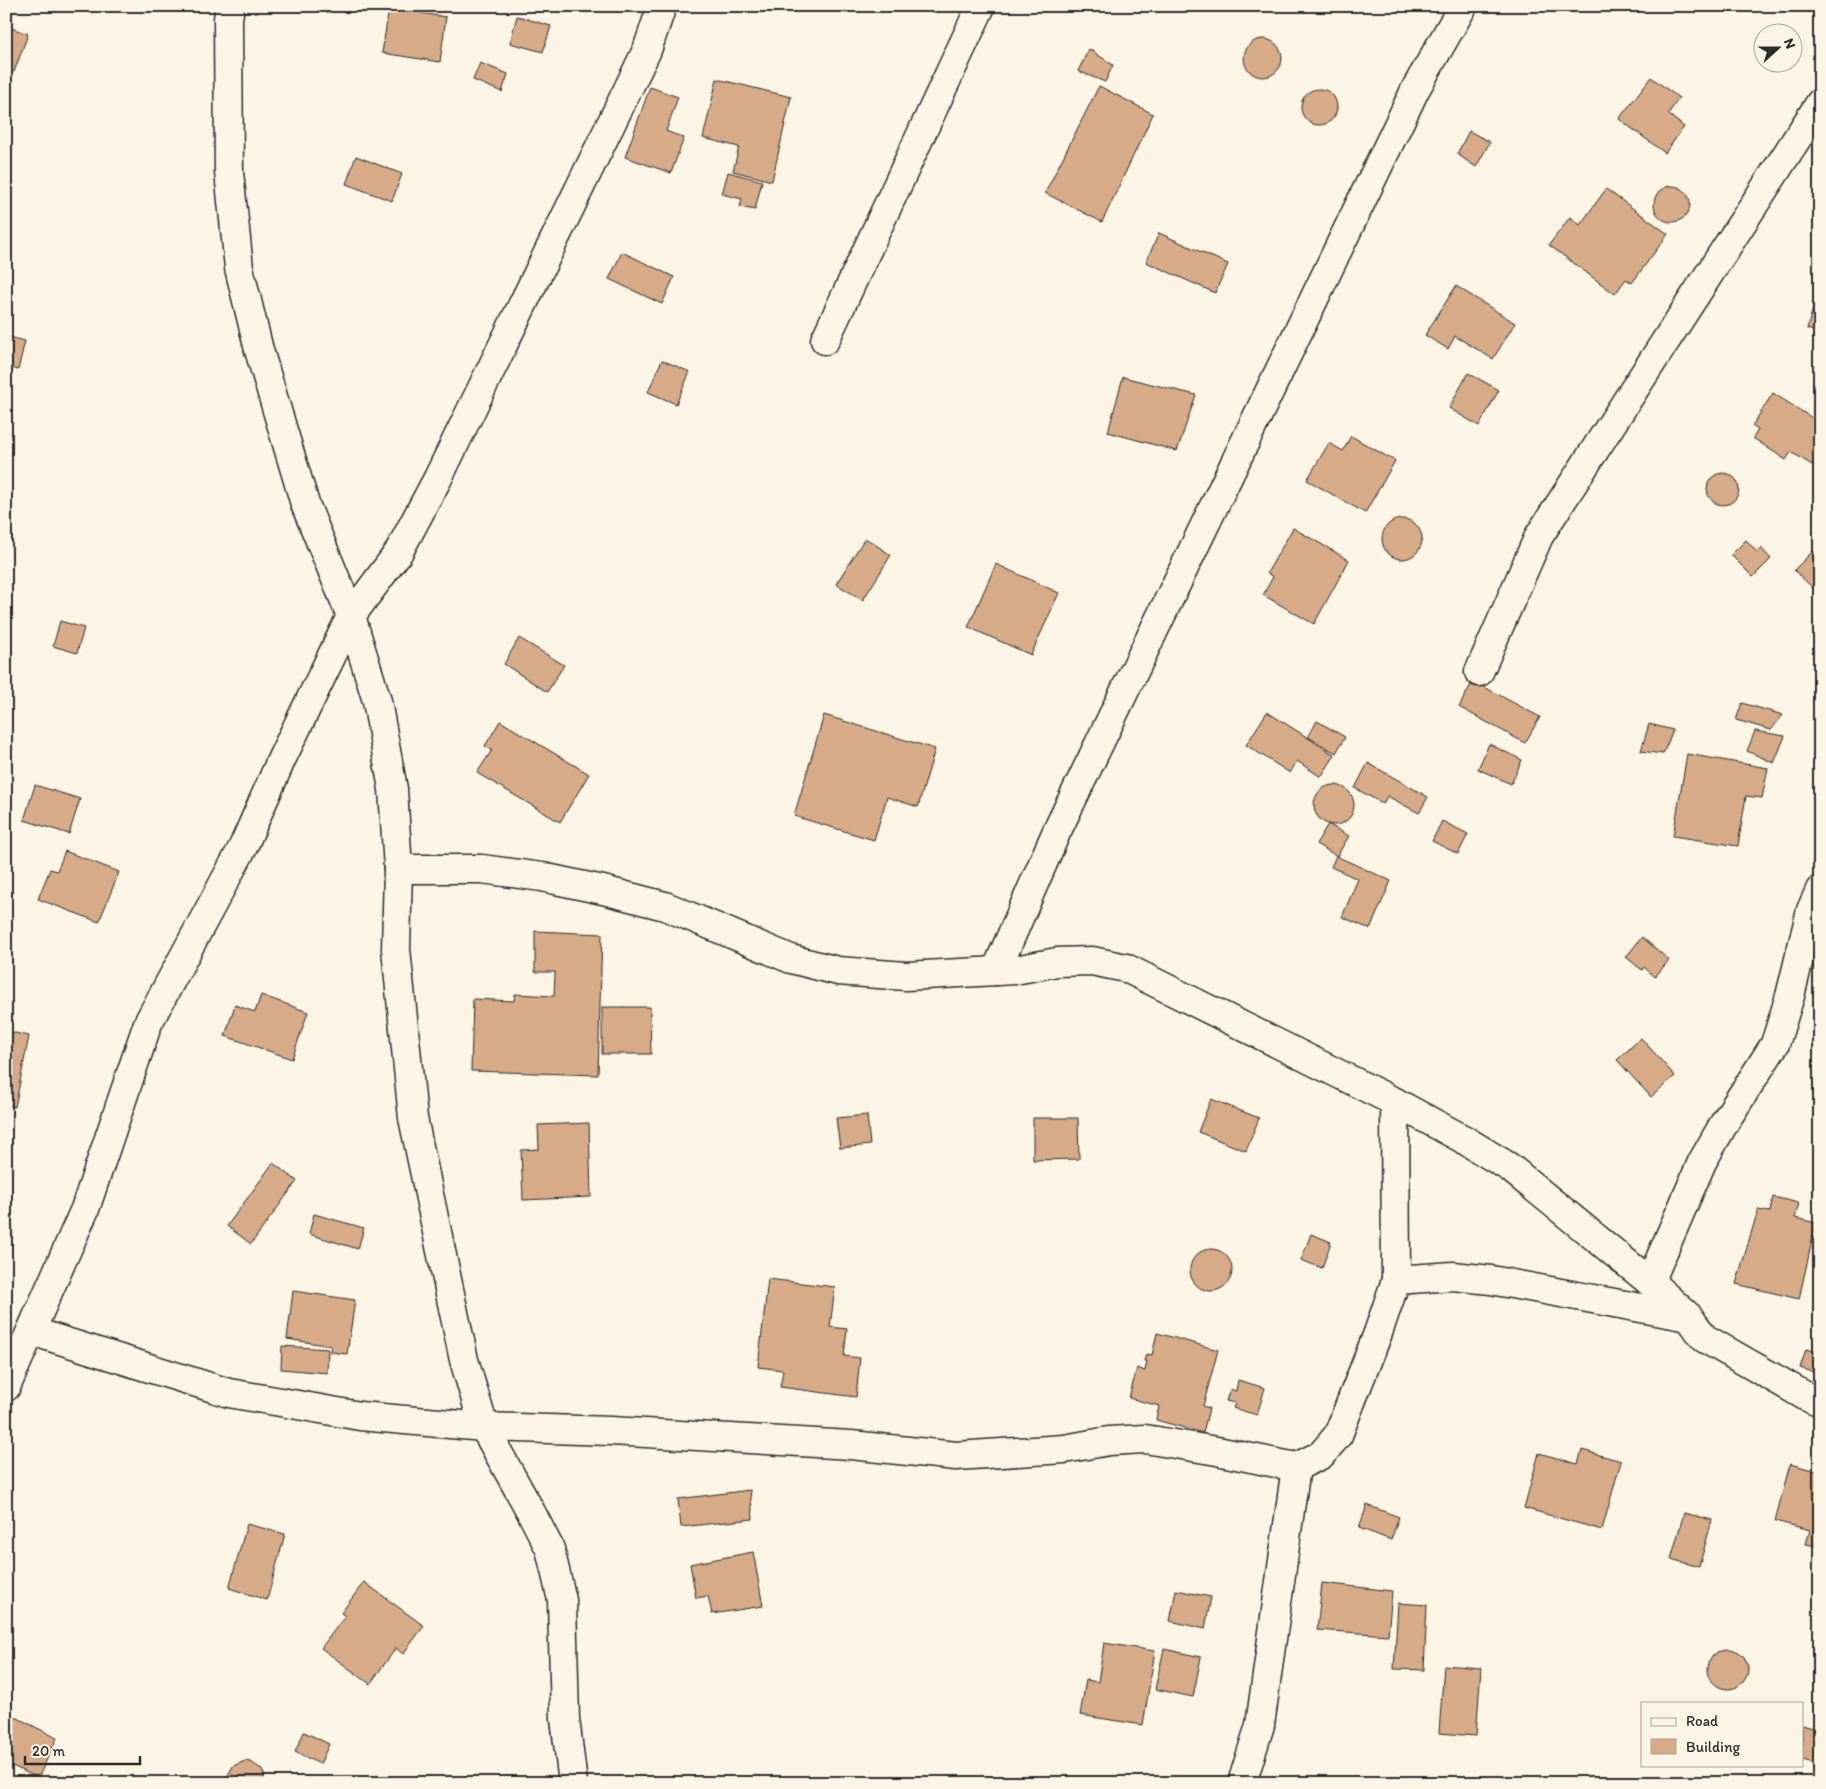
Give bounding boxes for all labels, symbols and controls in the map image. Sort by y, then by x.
north arrow [1754,22,1804,72]
text: N [1780,36,1799,51]
legend [1641,1702,1804,1766]
text: Road [1686,1712,1719,1730]
scale bar [25,1734,140,1766]
text: Building [1686,1738,1740,1756]
text: 20 m [32,1742,66,1760]

